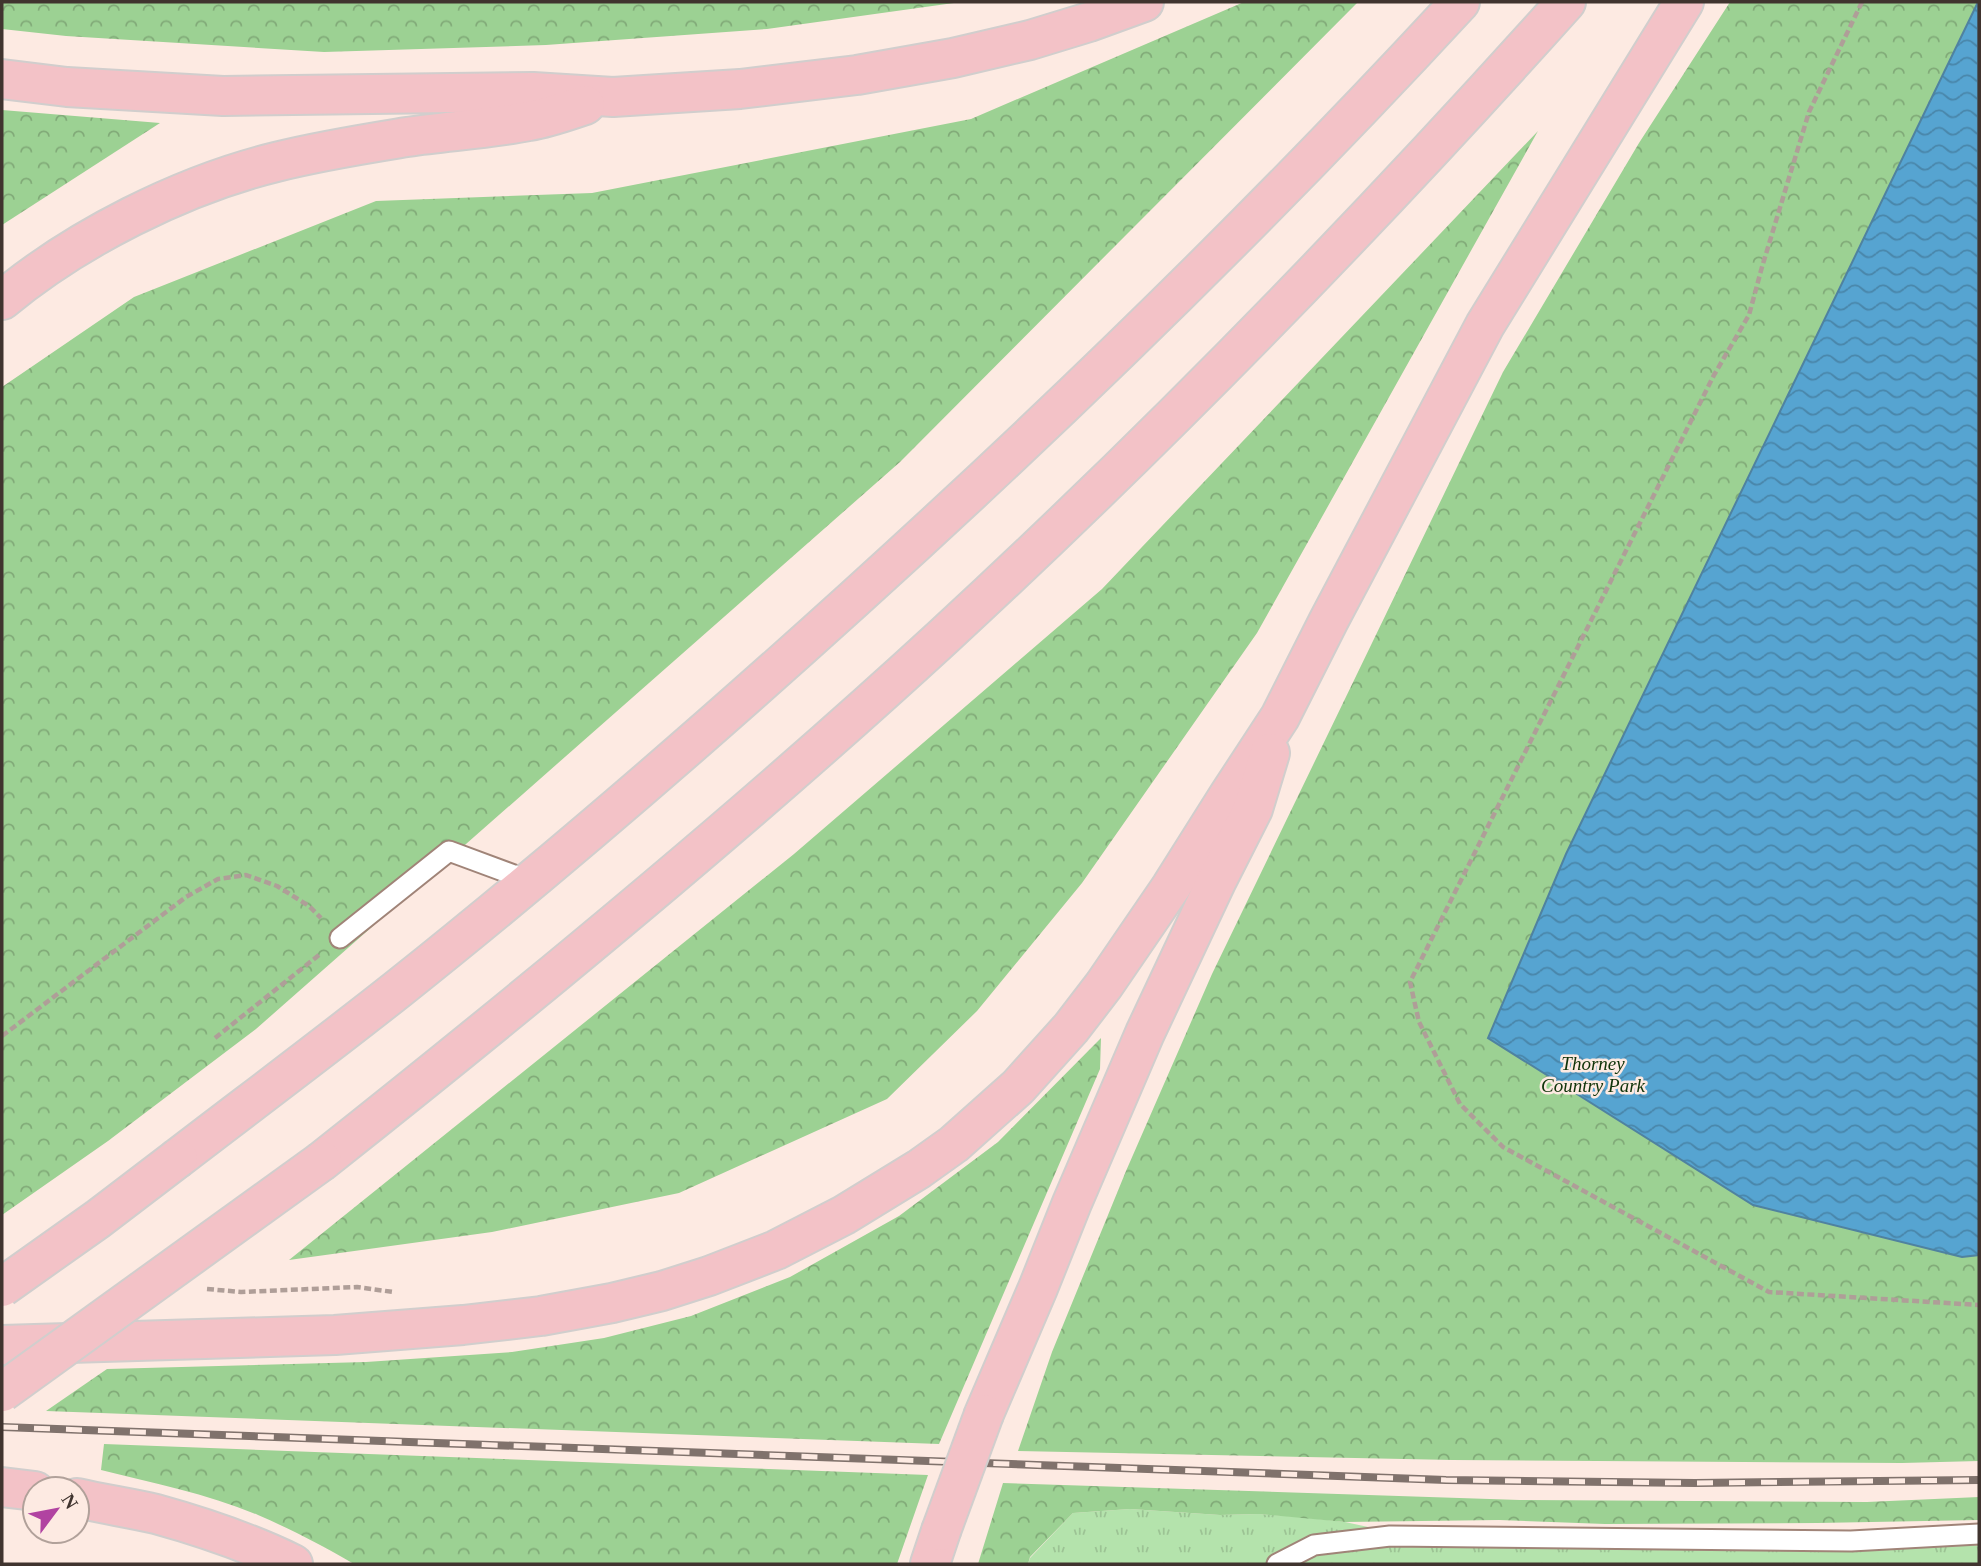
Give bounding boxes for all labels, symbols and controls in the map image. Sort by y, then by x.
park label: Thorney Country Park [1541,1053,1646,1096]
north arrow [21,1475,91,1545]
text: N [57,1490,83,1513]

